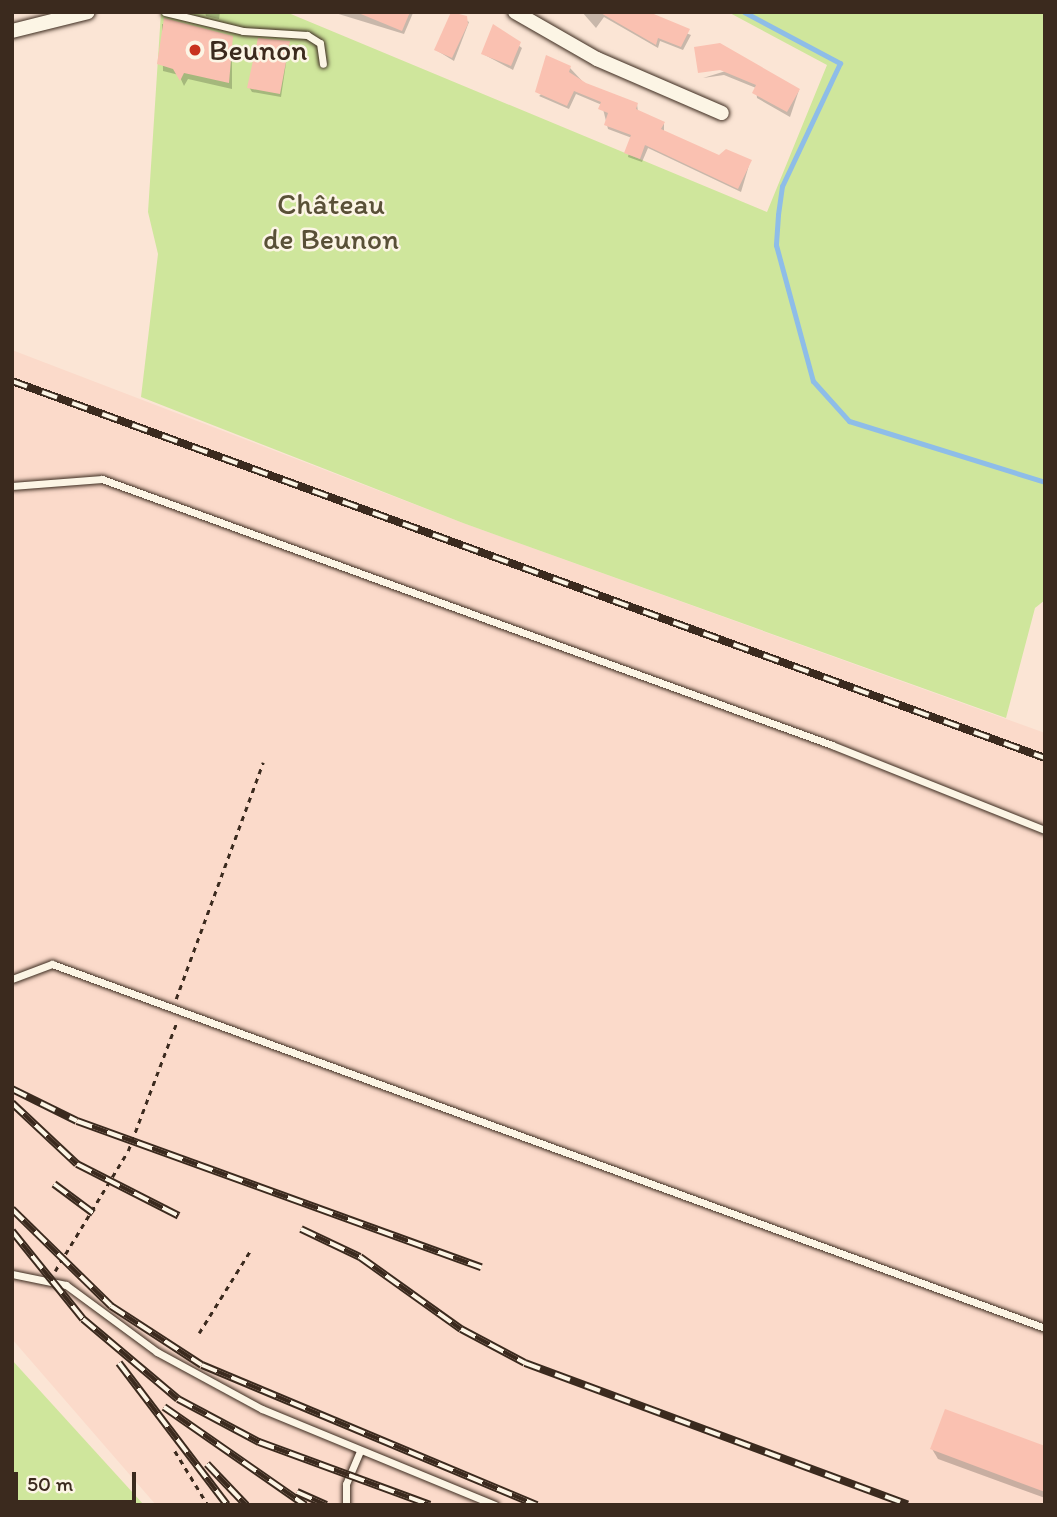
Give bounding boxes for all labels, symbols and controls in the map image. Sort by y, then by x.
place label: Beunon [209,32,307,68]
marker: Beunon [187,42,203,58]
park label: Château de Beunon [263,186,399,256]
scale bar [18,1458,140,1502]
text: 50 m [27,1471,73,1496]

